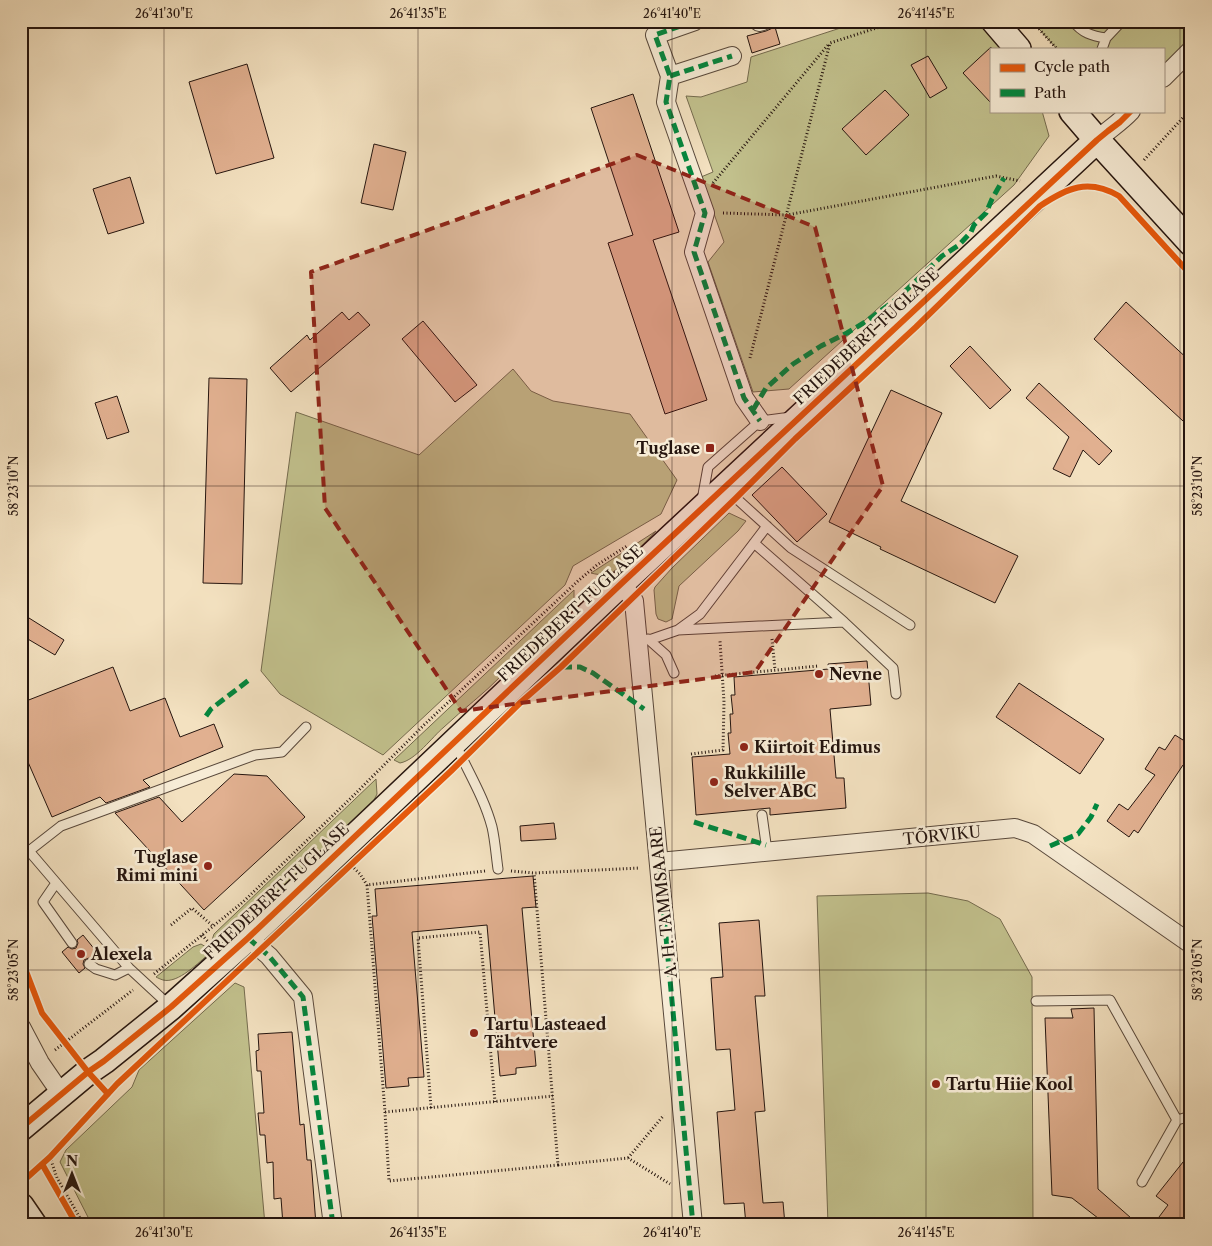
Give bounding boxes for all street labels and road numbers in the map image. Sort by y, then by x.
street label: FRIEDEBERT TUGLASE [789,263,943,409]
street label: FRIEDEBERT TUGLASE [493,540,647,686]
street label: FRIEDEBERT TUGLASE [199,818,353,964]
street label: TÕRVIKU [902,820,982,849]
street label: A. H. TAMMSAARE [645,825,681,980]

